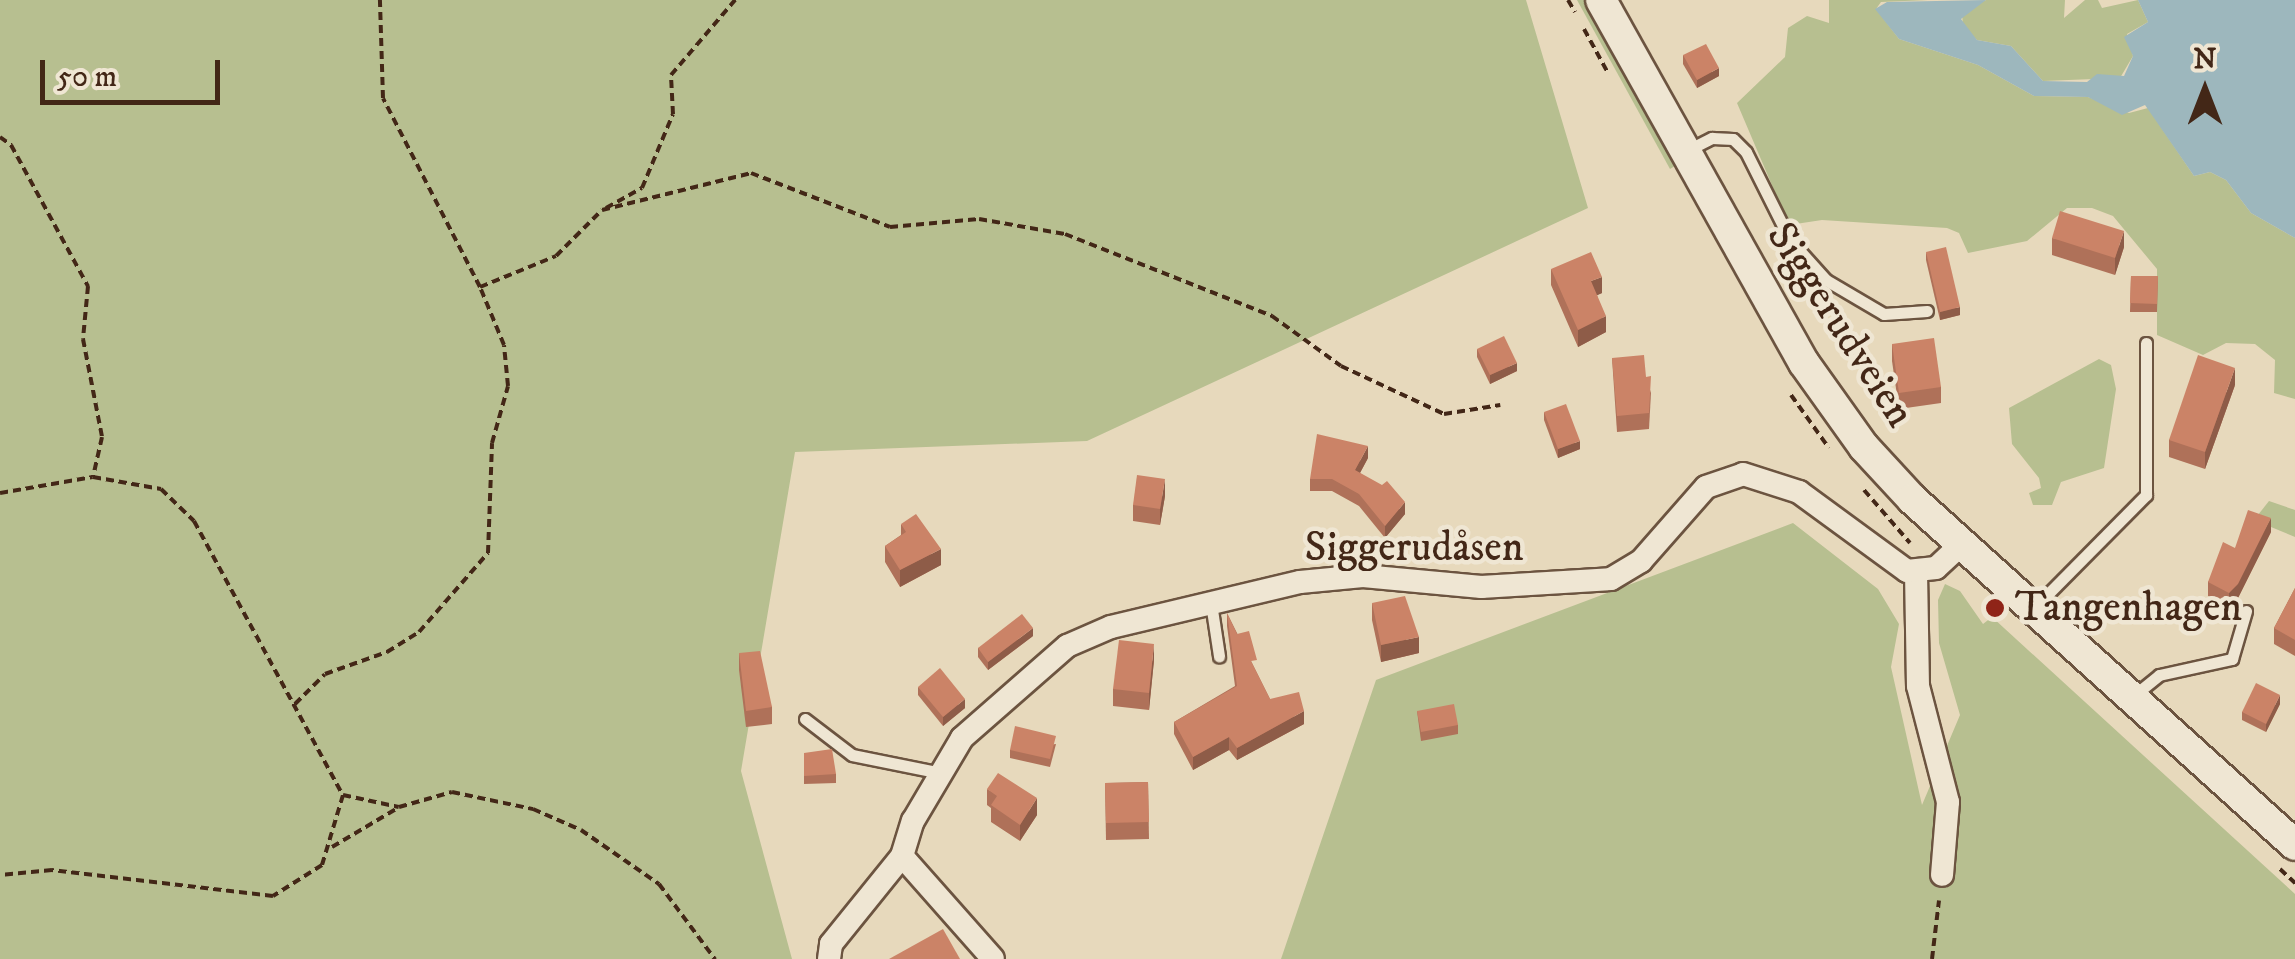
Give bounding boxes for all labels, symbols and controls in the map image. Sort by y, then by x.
scale bar [45,40,225,102]
north arrow [2155,40,2255,140]
text: N [2194,42,2216,77]
text: 50 m [57,59,117,96]
street label: Siggerudveien [1755,213,1925,437]
street label: Siggerudåsen [1304,523,1524,573]
place label: Tangenhagen [2015,583,2242,633]
marker: Tangenhagen [1984,597,2006,619]

